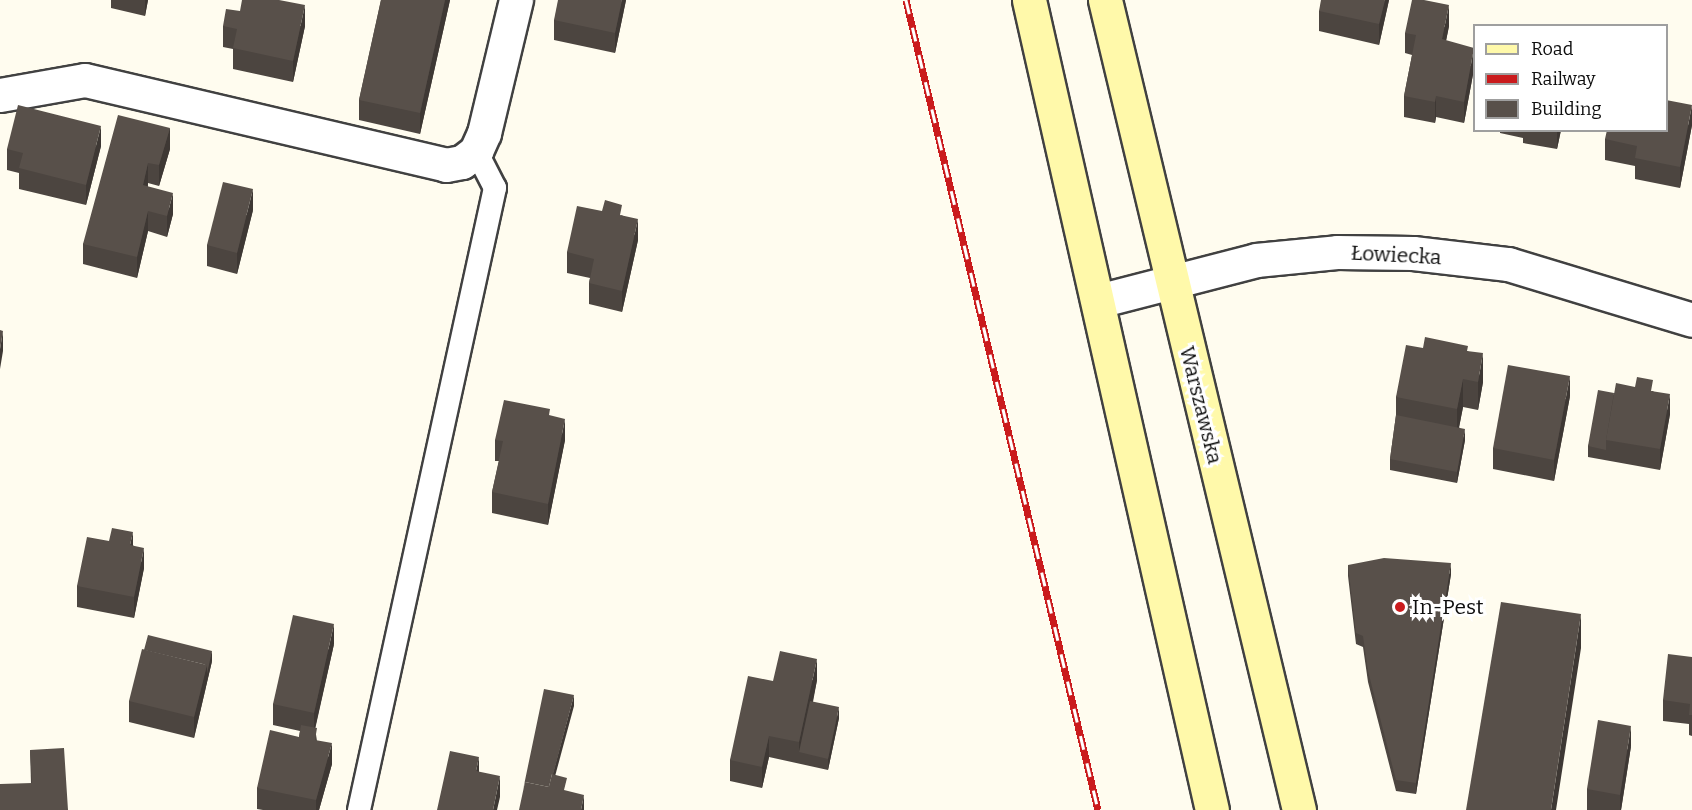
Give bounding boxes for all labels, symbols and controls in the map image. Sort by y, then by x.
legend [1473,24,1668,132]
text: Road [1531,38,1573,60]
text: Railway [1531,68,1595,90]
text: Building [1531,98,1602,120]
street label: Łowiecka [1350,240,1442,270]
street label: Warszawska [1174,344,1228,466]
place label: In-Pest [1412,594,1484,620]
marker: In-Pest [1393,600,1407,614]

